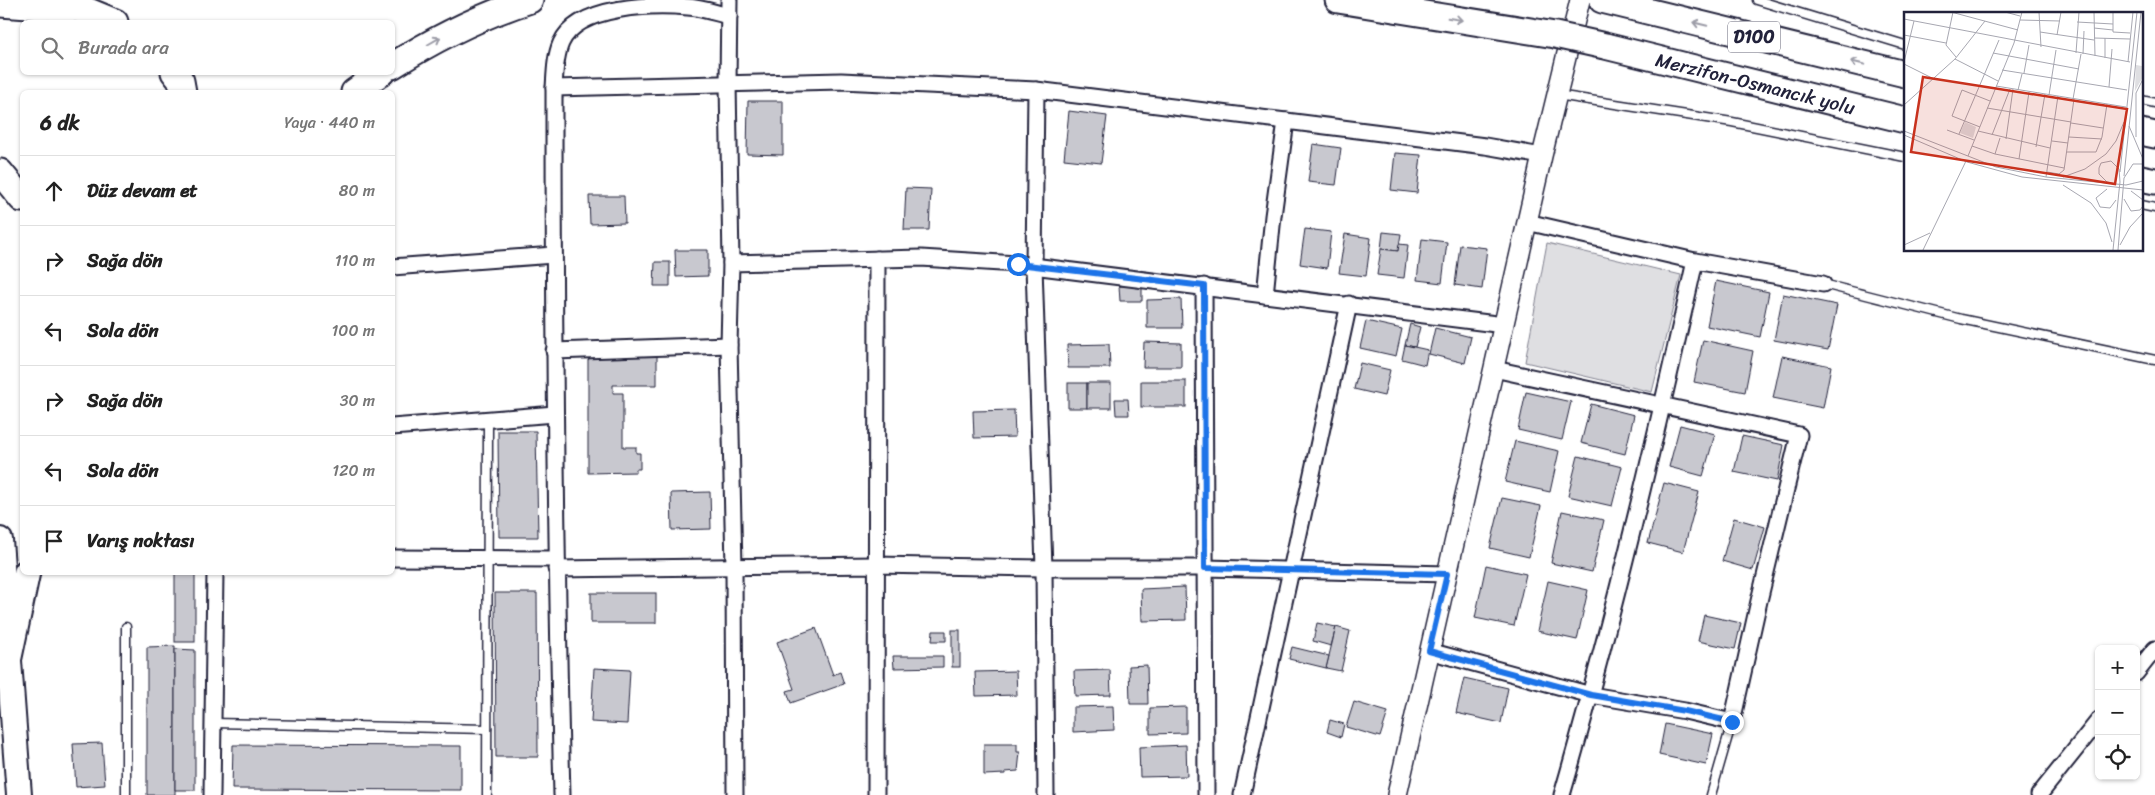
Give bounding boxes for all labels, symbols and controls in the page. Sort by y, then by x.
inset map [1904,12,2142,251]
one-way arrow [1447,14,1463,24]
one-way arrow [1692,19,1708,28]
search box [20,20,395,75]
road number: D100 [1728,22,1780,52]
text: Burada ara [78,31,169,64]
icon: search [38,34,66,62]
one-way arrow [427,35,441,45]
street label: Merzifon-Osmancık yolu [1652,43,1859,124]
one-way arrow [1850,58,1866,67]
text: 6 dk [40,104,80,142]
text: Yaya · 440 m [284,108,375,137]
text: Düz devam et [87,174,198,207]
text: 80 m [339,176,375,205]
icon: ahead [40,177,68,205]
text: Sağa dön [87,244,162,277]
text: 110 m [335,246,375,275]
icon: right [40,247,68,275]
route start [1007,253,1030,276]
text: Sola dön [87,314,158,347]
text: 100 m [331,316,375,345]
icon: left [40,317,68,345]
text: Sağa dön [87,384,162,417]
text: 30 m [340,386,375,415]
icon: right [40,387,68,415]
text: Sola dön [87,454,158,487]
text: 120 m [332,456,375,485]
icon: left [40,457,68,485]
text: Varış noktası [87,524,194,557]
icon: arrive [40,527,68,555]
map controls [2095,645,2140,780]
button: + [2095,645,2140,690]
button: − [2095,690,2140,735]
route end [1721,711,1744,734]
button: locate [2095,735,2140,780]

